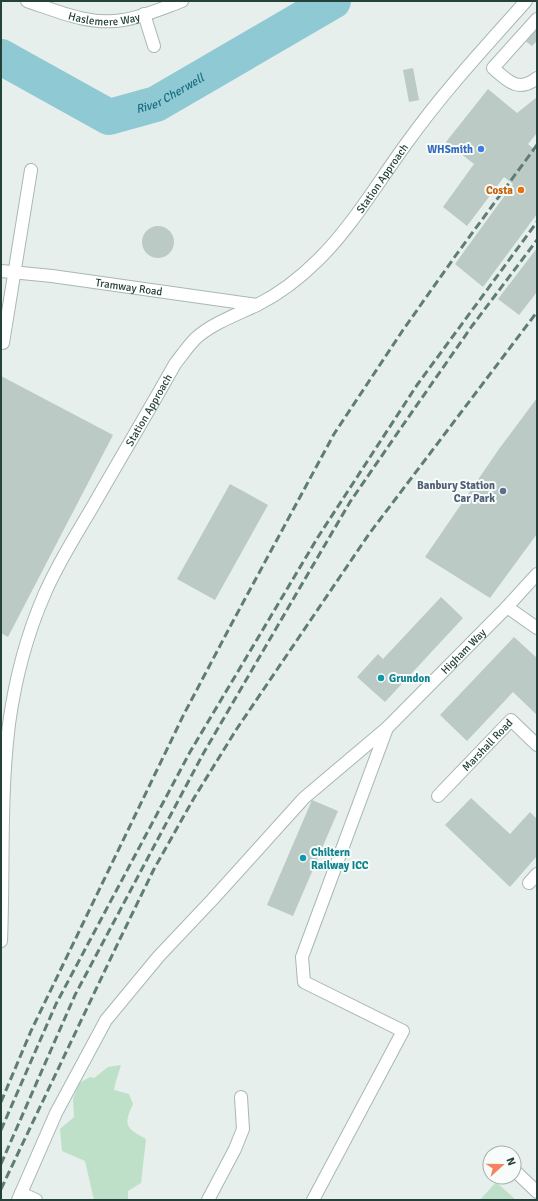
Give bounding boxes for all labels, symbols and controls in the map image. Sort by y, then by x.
street label: Haslemere Way [67,9,142,28]
water label: River Cherwell [134,70,208,117]
street label: Station Approach [354,141,411,216]
place label: WHSmith [427,143,473,156]
marker: WHSmith [476,144,486,154]
place label: Costa [486,184,513,197]
marker: Costa [516,185,526,195]
street label: Tramway Road [95,276,163,299]
street label: Station Approach [123,372,175,449]
place label: Banbury Station Car Park [417,479,495,505]
marker: Banbury Station Car Park [498,486,508,496]
street label: Higham Way [438,625,489,677]
place label: Grundon [389,672,430,685]
marker: Grundon [376,673,386,683]
street label: Marshall Road [460,716,516,774]
place label: Chiltern Railway ICC [311,846,369,872]
marker: Chiltern Railway ICC [298,853,308,863]
north arrow [482,1145,522,1185]
text: N [503,1156,518,1167]

